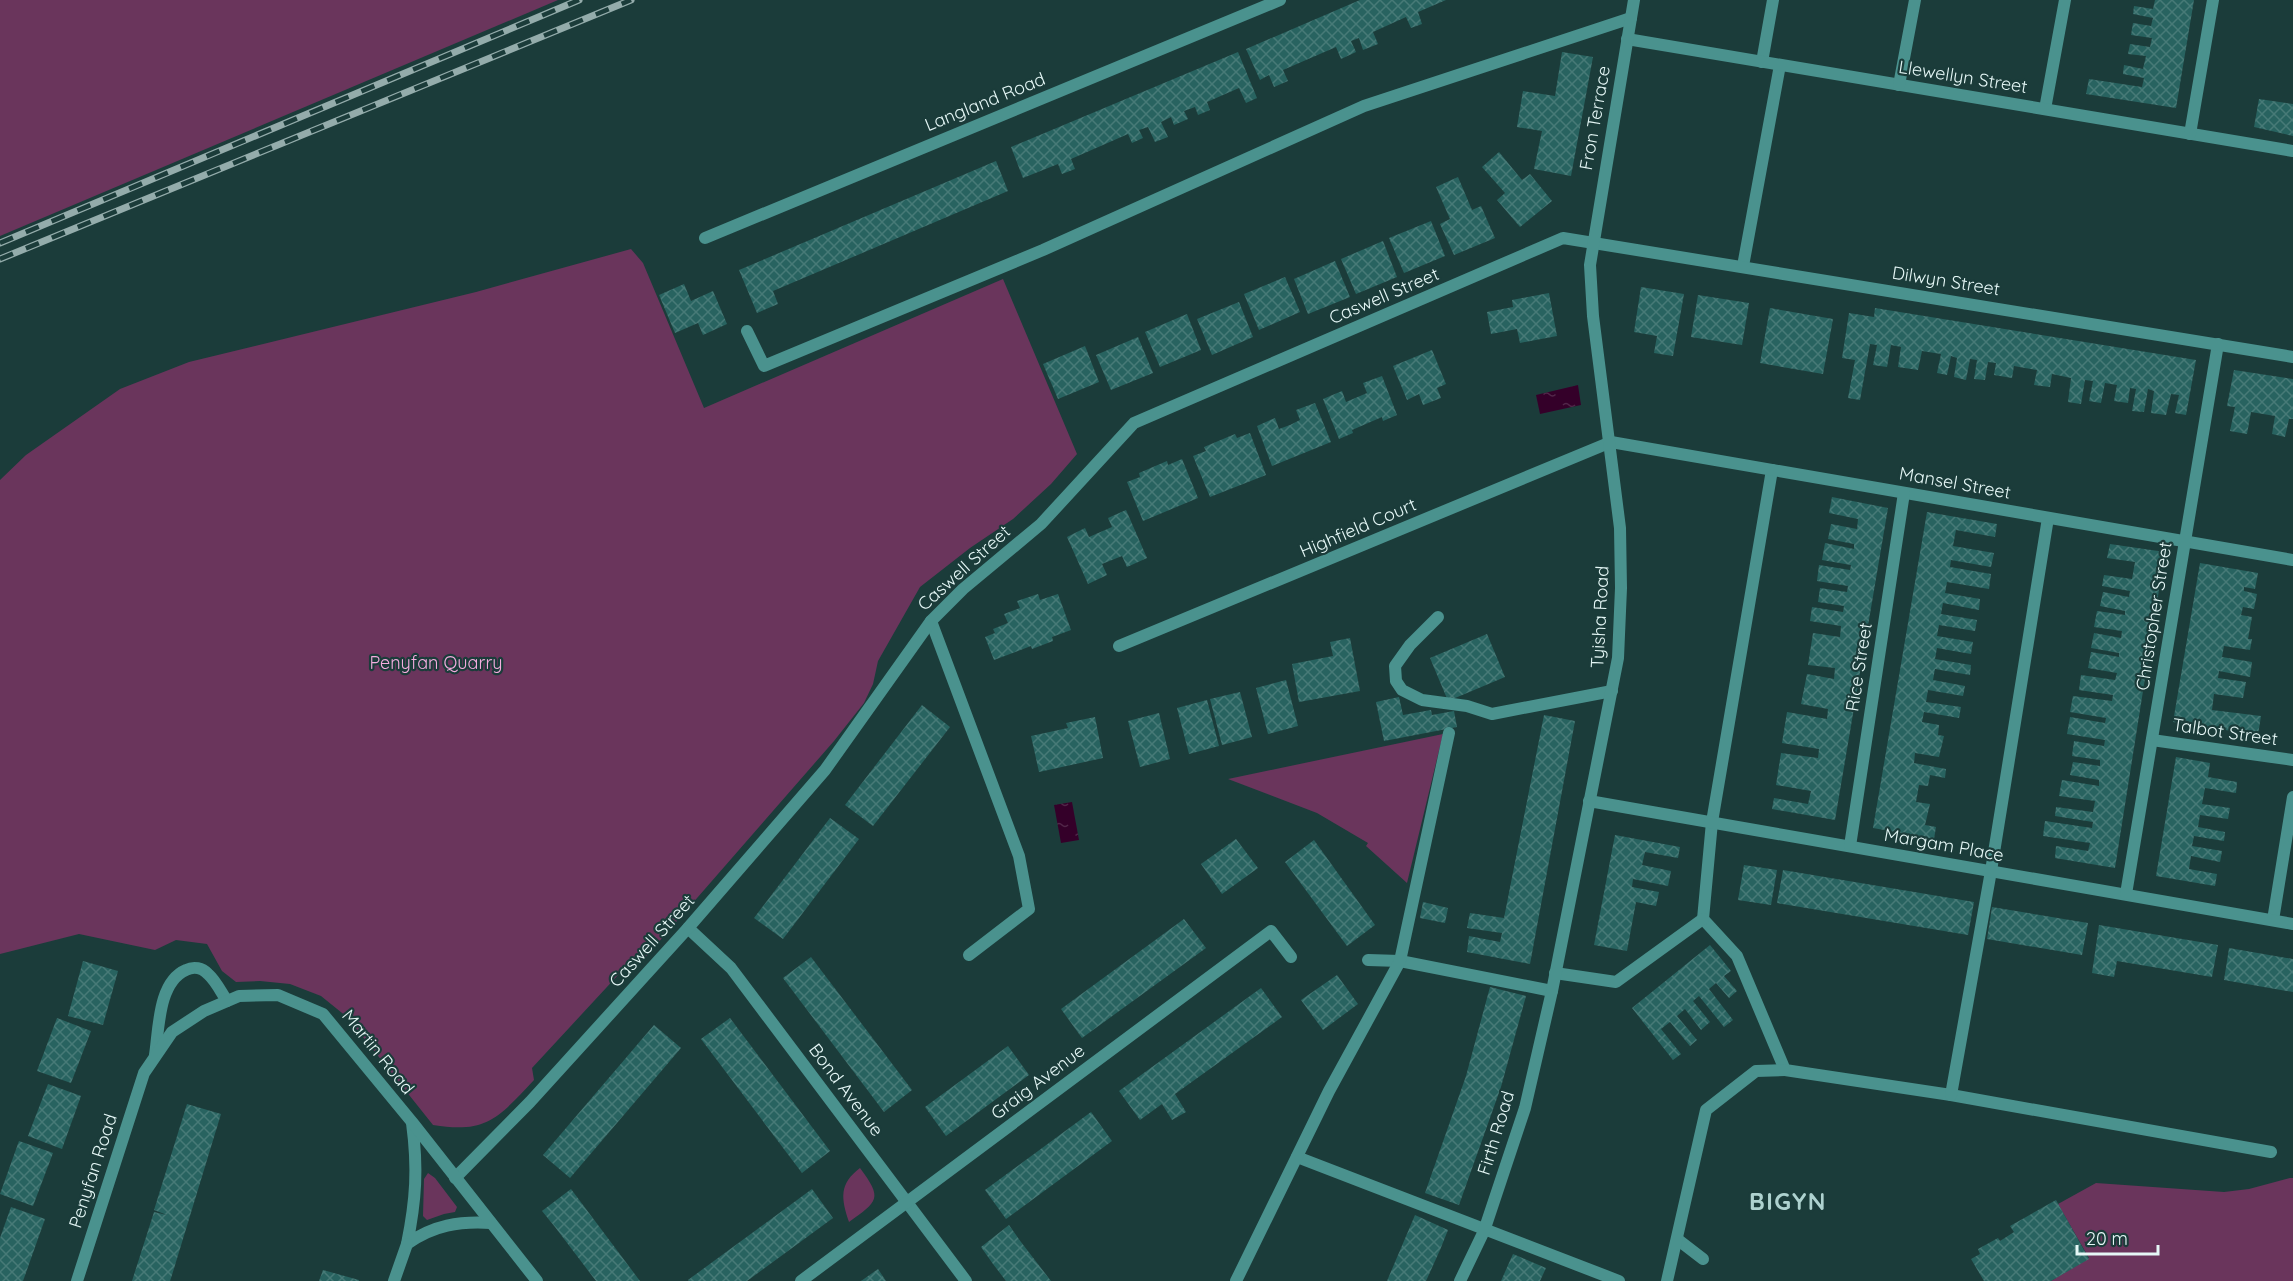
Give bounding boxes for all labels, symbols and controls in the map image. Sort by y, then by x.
street label: Llewellyn Street [1897,55,2029,98]
street label: Fron Terrace [1574,64,1615,172]
street label: Langland Road [921,67,1048,136]
street label: Dilwyn Street [1890,261,2002,300]
street label: Caswell Street [1325,262,1442,329]
street label: Mansel Street [1897,461,2013,504]
street label: Highfield Court [1296,493,1420,562]
street label: Caswell Street [912,520,1015,615]
street label: Christopher Street [2130,540,2177,692]
street label: Tyisha Road [1585,565,1614,669]
street label: Rice Street [1840,621,1877,713]
park label: Penyfan Quarry [369,651,503,674]
street label: Talbot Street [2171,713,2279,750]
street label: Margam Place [1882,823,2006,866]
street label: Caswell Street [604,889,699,992]
street label: Martin Road [337,1005,420,1099]
street label: Bond Avenue [804,1039,889,1141]
street label: Graig Avenue [986,1039,1089,1124]
street label: Firth Road [1472,1088,1519,1178]
street label: Penyfan Road [63,1111,122,1231]
district label: BIGYN [1749,1186,1827,1216]
scale bar [2077,1218,2158,1256]
text: 20 m [2086,1227,2128,1250]

